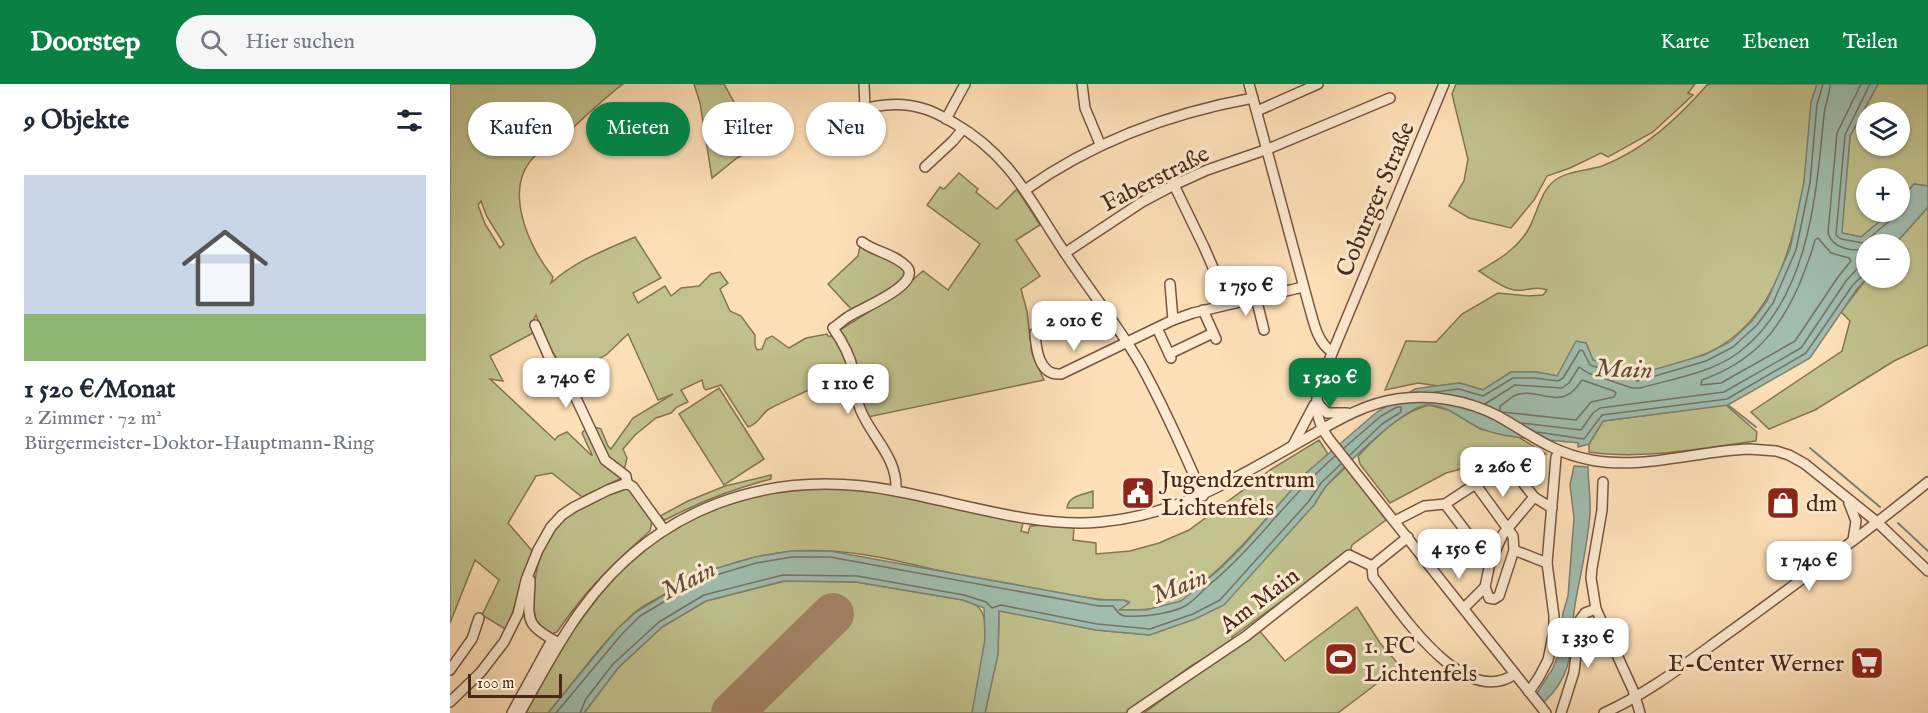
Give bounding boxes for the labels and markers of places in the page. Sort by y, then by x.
pin: 1 750 € [1191,266,1301,317]
pin: 2 010 € [1019,301,1129,352]
pin: 2 740 € [511,358,621,409]
pin: 1 520 € [1275,358,1385,409]
pin: 1 110 € [793,364,903,415]
pin: 2 260 € [1448,447,1558,498]
place label: Jugendzentrum Lichtenfels [1158,465,1315,524]
public building icon: Jugendzentrum Lichtenfels [1120,475,1156,511]
shop icon: dm [1765,485,1801,521]
place label: dm [1806,489,1837,520]
pin: 4 150 € [1404,529,1514,580]
pin: 1 740 € [1754,541,1864,592]
pin: 1 330 € [1533,618,1643,669]
place label: 1. FC Lichtenfels [1364,631,1477,690]
sports icon: 1. FC Lichtenfels [1323,641,1359,677]
supermarket icon: E-Center Werner [1849,645,1885,681]
place label: E-Center Werner [1668,649,1844,680]

